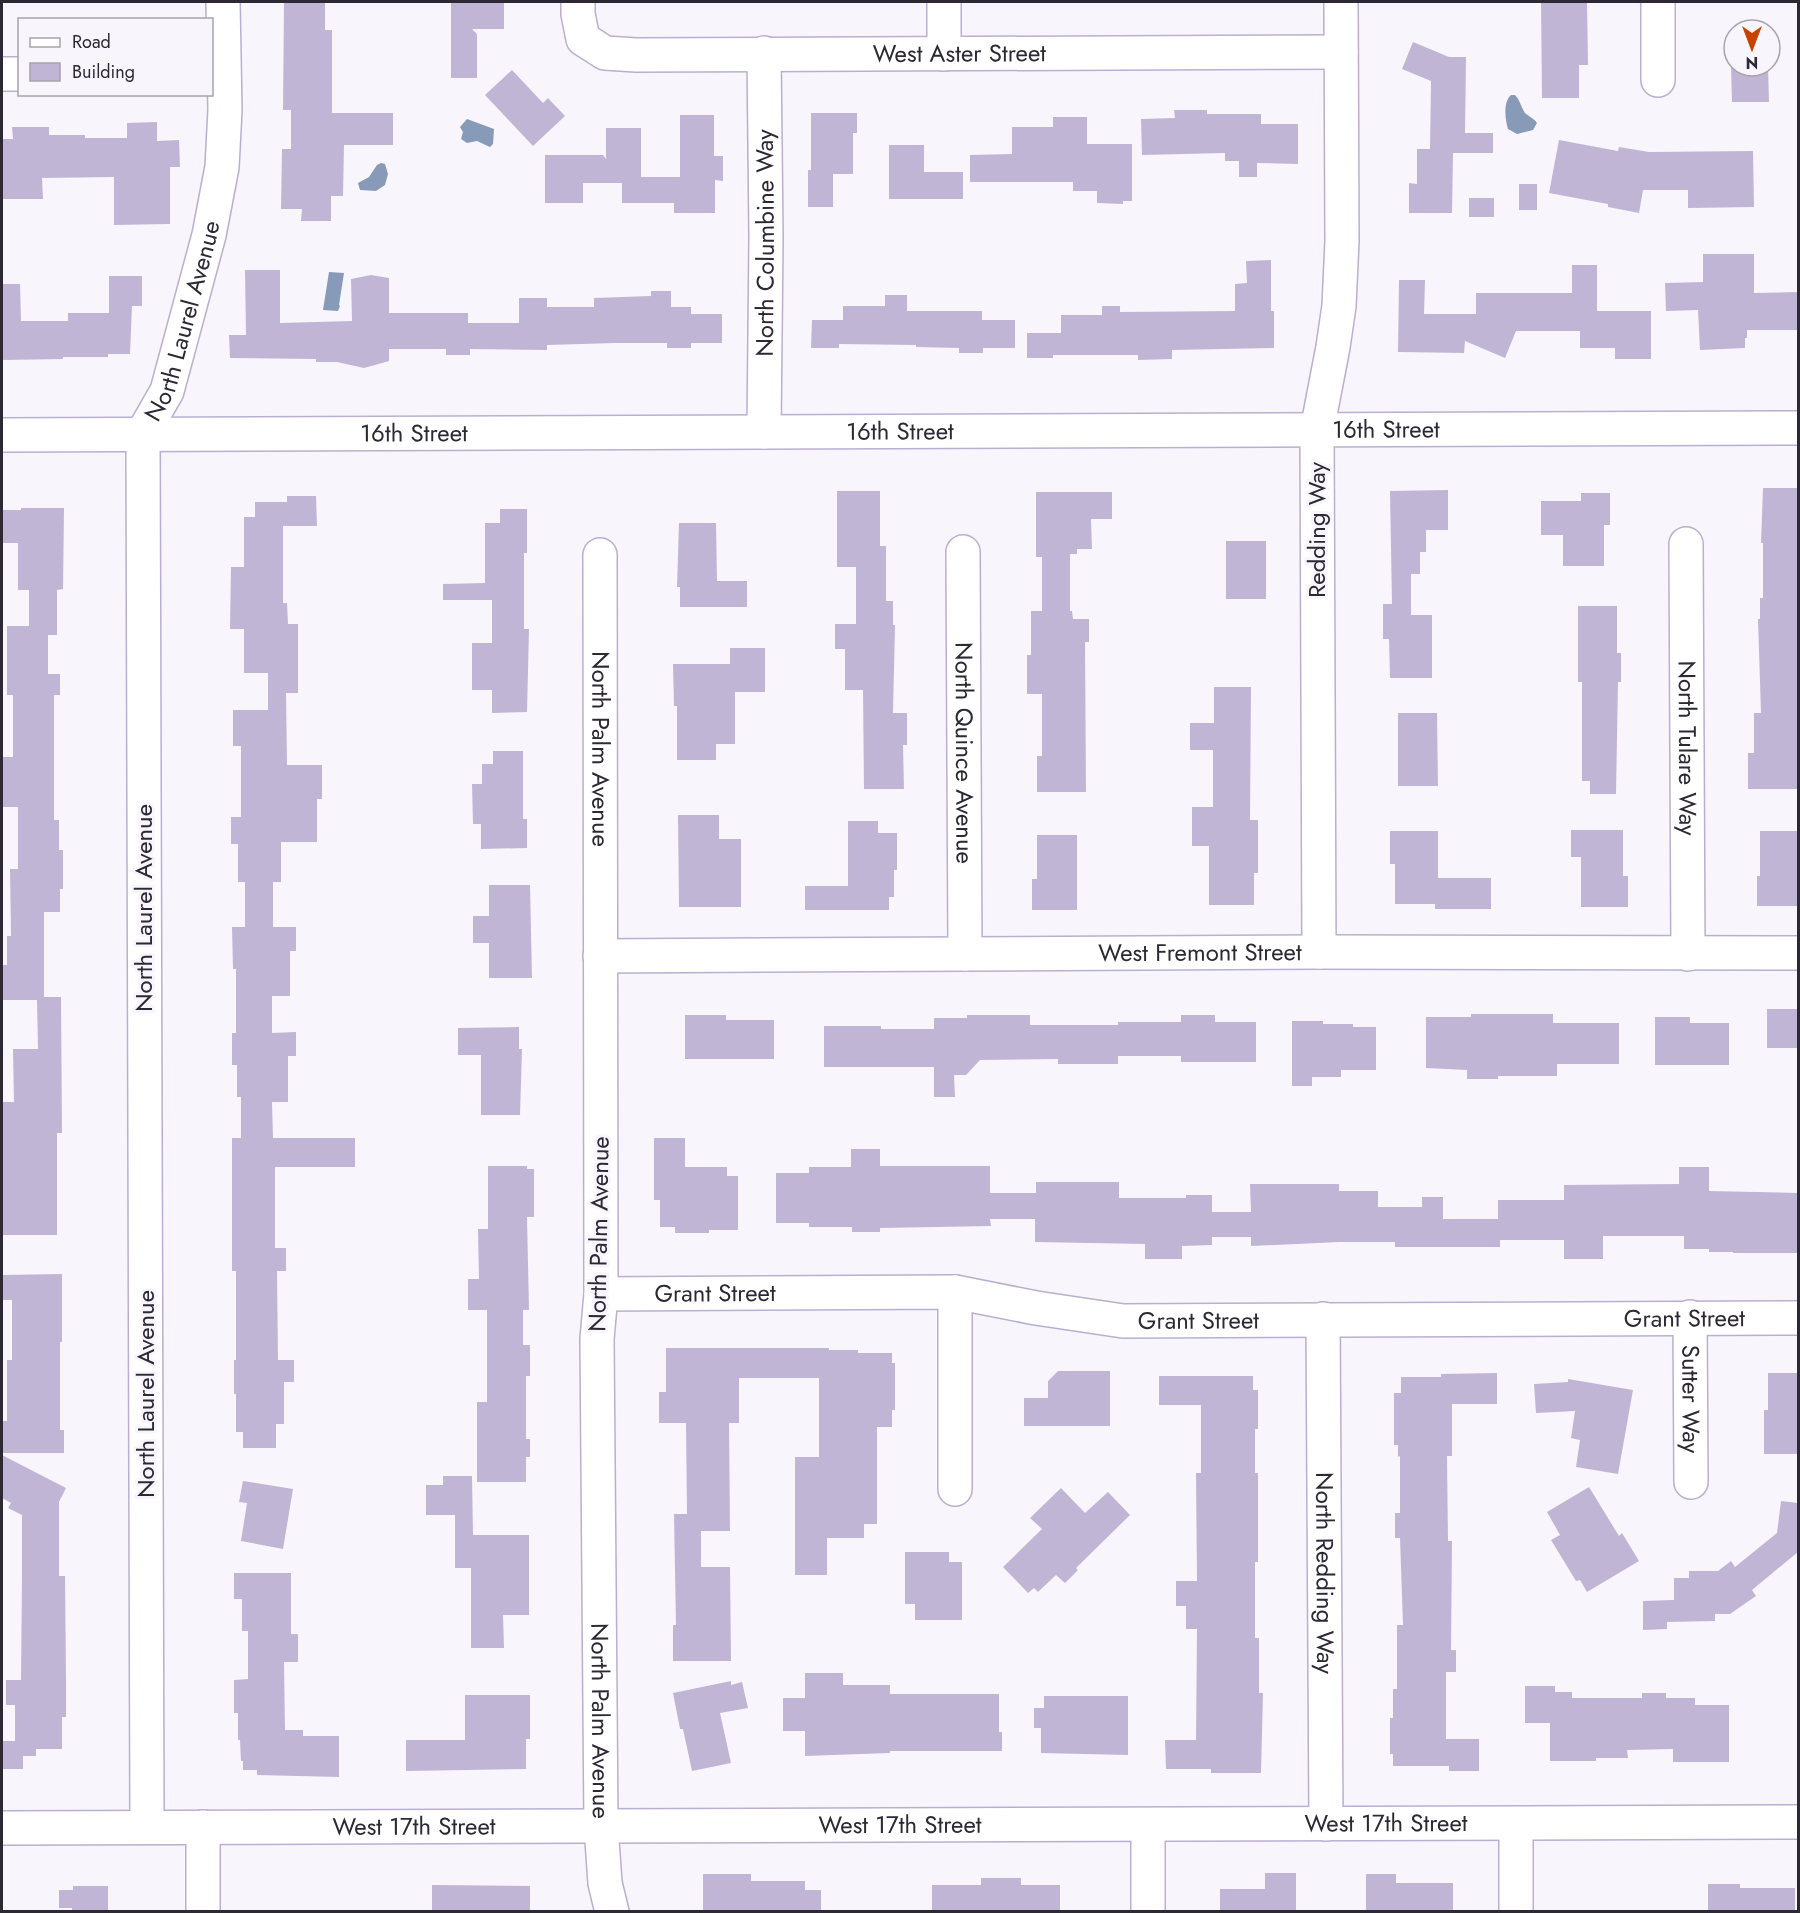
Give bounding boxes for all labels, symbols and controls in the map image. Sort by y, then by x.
legend [18,18,213,96]
north arrow [1722,18,1782,78]
text: Road [72,29,111,55]
street label: West Aster Street [873,35,1046,71]
text: N [1746,51,1758,74]
text: Building [72,59,135,85]
street label: North Columbine Way [747,129,783,357]
street label: North Laurel Avenue [135,218,228,428]
street label: 16th Street [1332,411,1440,447]
street label: 16th Street [846,413,954,449]
street label: 16th Street [360,415,468,451]
street label: Redding Way [1299,461,1334,598]
street label: North Quince Avenue [946,642,983,864]
street label: North Palm Avenue [583,651,618,847]
street label: North Tulare Way [1670,660,1705,836]
street label: North Laurel Avenue [126,804,161,1012]
street label: West Fremont Street [1098,934,1302,970]
street label: North Palm Avenue [579,1136,618,1332]
street label: Grant Street [654,1275,776,1311]
street label: North Laurel Avenue [128,1290,163,1498]
street label: Grant Street [1624,1300,1745,1336]
street label: Grant Street [1138,1302,1259,1338]
street label: Sutter Way [1673,1345,1709,1454]
street label: North Redding Way [1307,1472,1343,1674]
street label: North Palm Avenue [582,1623,619,1819]
street label: West 17th Street [1304,1805,1468,1841]
street label: West 17th Street [818,1807,982,1842]
street label: West 17th Street [332,1808,496,1844]

